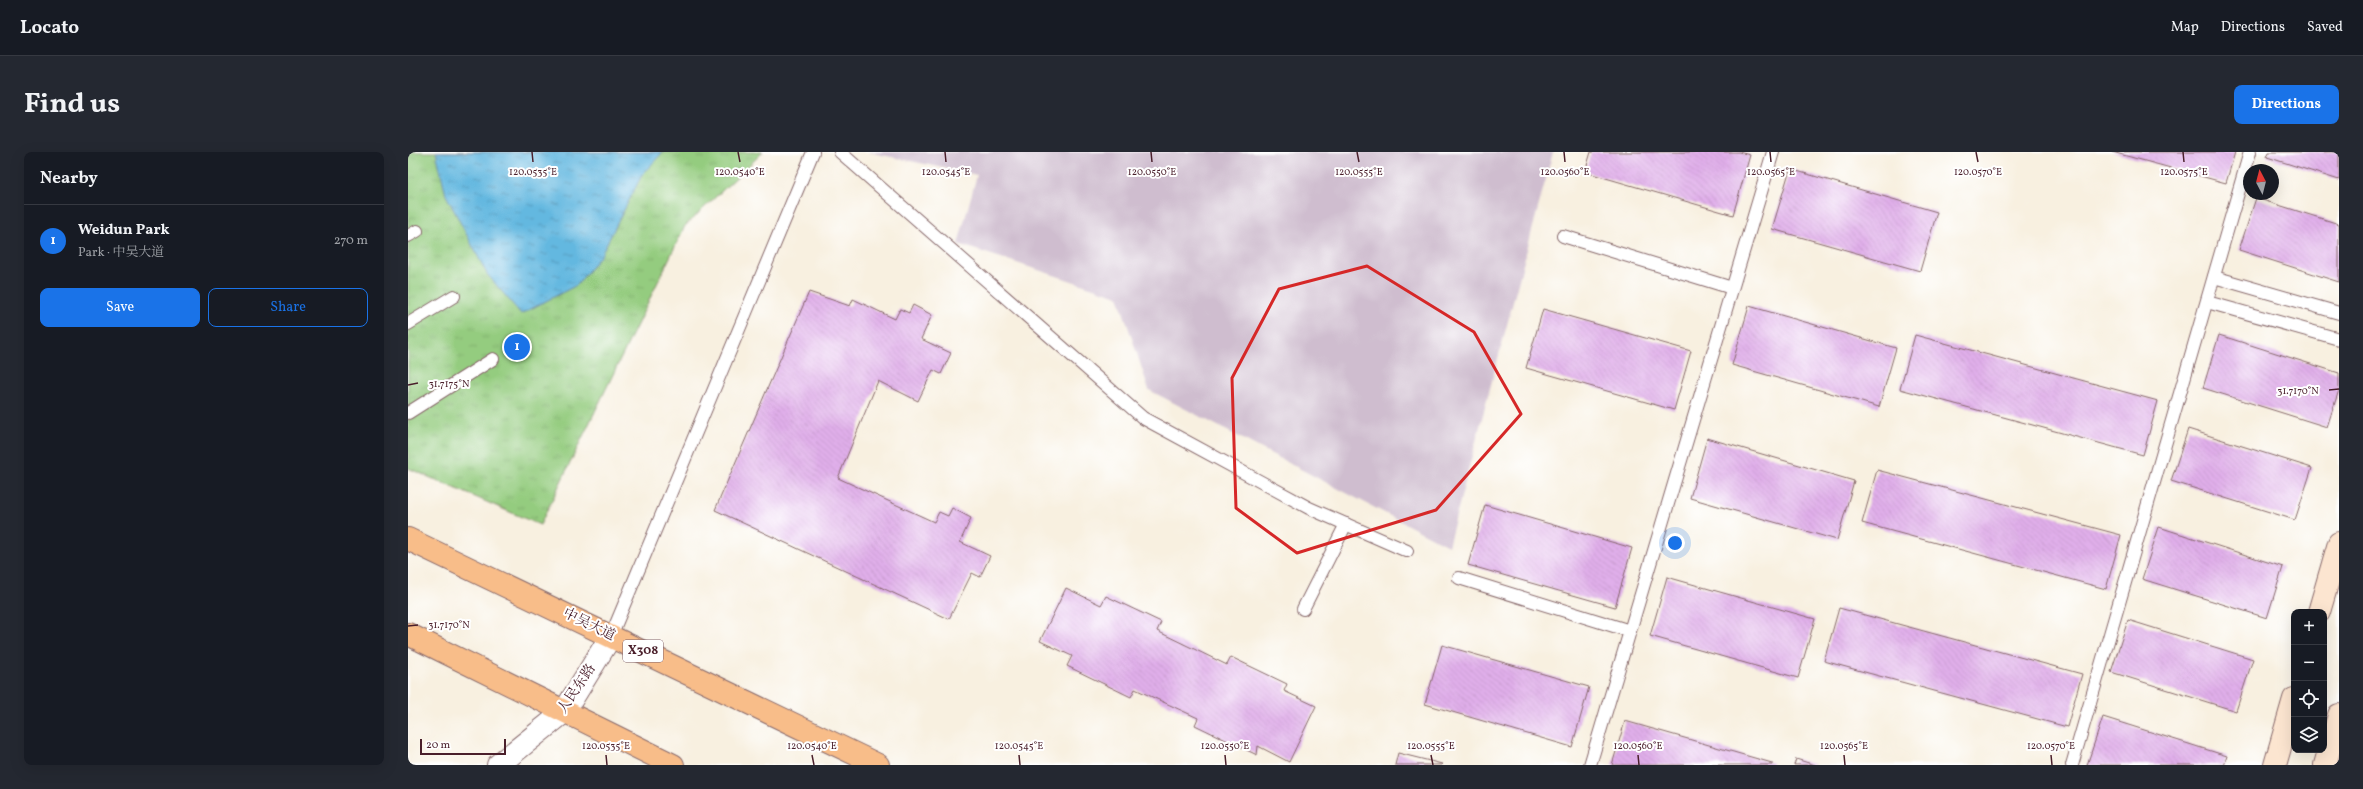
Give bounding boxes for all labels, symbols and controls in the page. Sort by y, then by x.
text: Locato [20,15,79,41]
text: Map [2171,18,2199,37]
text: Directions [2221,18,2285,37]
text: Saved [2307,18,2343,37]
text: Find us [24,85,120,124]
button: Directions [2234,85,2339,124]
north arrow [2243,164,2279,200]
text: 120.0535°E [509,165,557,179]
text: 120.0540°E [715,165,765,179]
text: 120.0545°E [922,165,970,179]
text: 120.0550°E [1128,165,1176,179]
text: 120.0555°E [1335,165,1383,179]
text: 120.0560°E [1541,165,1589,179]
text: 120.0565°E [1747,165,1795,179]
text: 120.0570°E [1954,165,2002,179]
text: 120.0575°E [2160,165,2208,179]
text: Nearby [40,167,98,190]
text: Weidun Park [78,220,170,241]
text: 1 [50,232,56,250]
text: 270 m [334,232,368,250]
text: Park · 中吴大道 [78,244,164,262]
button: Save [40,288,200,327]
button: Share [208,288,368,327]
pin: 1 [504,332,530,362]
text: 31.7175°N [429,377,470,391]
text: 31.7170°N [2277,384,2319,398]
your location [1665,533,1685,553]
street label: 中吴大道 [560,604,618,646]
map controls [2291,609,2327,753]
button: + [2291,609,2327,645]
text: 31.7170°N [428,618,470,632]
road number: X308 [623,640,663,662]
button: − [2291,645,2327,681]
street label: 人民东路 [553,660,601,718]
button: locate [2291,681,2327,717]
button: layers [2291,717,2327,753]
scale bar [420,737,506,756]
text: 20 m [426,738,450,753]
text: 120.0535°E [582,739,630,753]
text: 120.0540°E [787,739,837,753]
text: 120.0545°E [995,739,1043,753]
text: 120.0550°E [1201,739,1249,753]
text: 120.0555°E [1407,739,1455,753]
text: 120.0560°E [1614,739,1662,753]
text: 120.0565°E [1820,739,1868,753]
text: 120.0570°E [2027,739,2075,753]

